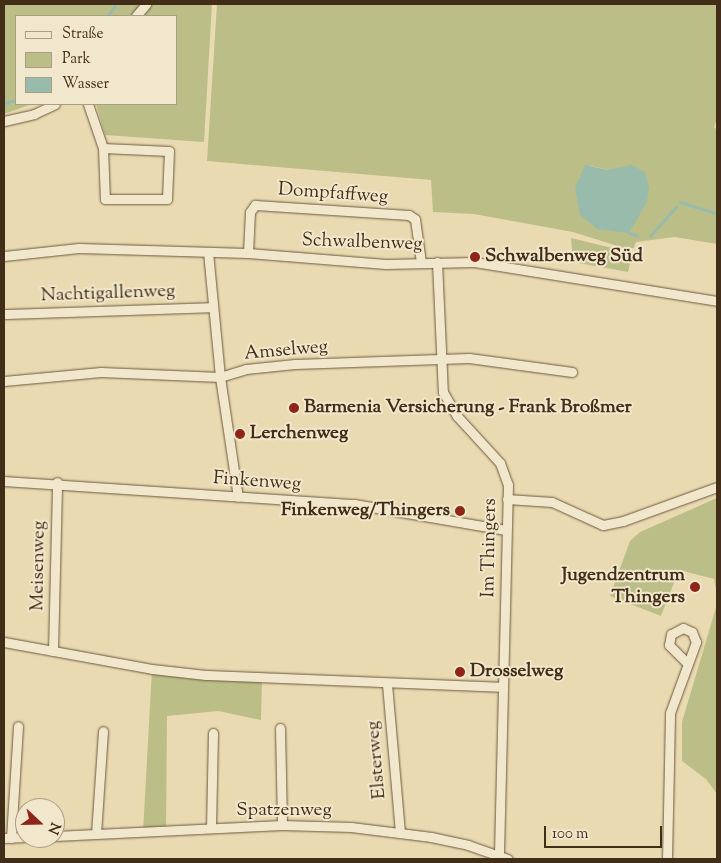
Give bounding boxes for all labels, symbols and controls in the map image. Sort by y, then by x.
legend [15,15,178,105]
text: Straße [62,24,104,45]
text: Park [62,49,91,70]
text: Wasser [62,74,109,95]
street label: Dompfaffweg [277,179,389,209]
street label: Schwalbenweg [301,229,423,257]
place label: Schwalbenweg Süd [485,246,643,268]
marker: Schwalbenweg Süd [469,251,481,263]
street label: Nachtigallenweg [40,280,176,308]
street label: Amselweg [243,336,329,366]
place label: Barmenia Versicherung - Frank Broßmer [304,397,632,419]
marker: Barmenia Versicherung - Frank Broßmer [288,402,300,414]
place label: Lerchenweg [250,423,348,445]
marker: Lerchenweg [234,428,246,440]
street label: Finkenweg [212,468,302,496]
street label: Im Thingers [478,498,502,598]
place label: Finkenweg/Thingers [281,500,450,522]
marker: Finkenweg/Thingers [454,505,466,517]
street label: Meisenweg [27,521,51,611]
place label: Jugendzentrum Thingers [561,565,685,609]
marker: Jugendzentrum Thingers [689,581,701,593]
place label: Drosselweg [470,661,563,683]
marker: Drosselweg [454,666,466,678]
street label: Elsterweg [362,720,392,800]
north arrow [15,798,65,848]
street label: Spatzenweg [236,800,332,822]
scale bar [546,816,664,848]
text: N [42,819,64,837]
text: 100 m [552,824,588,845]

